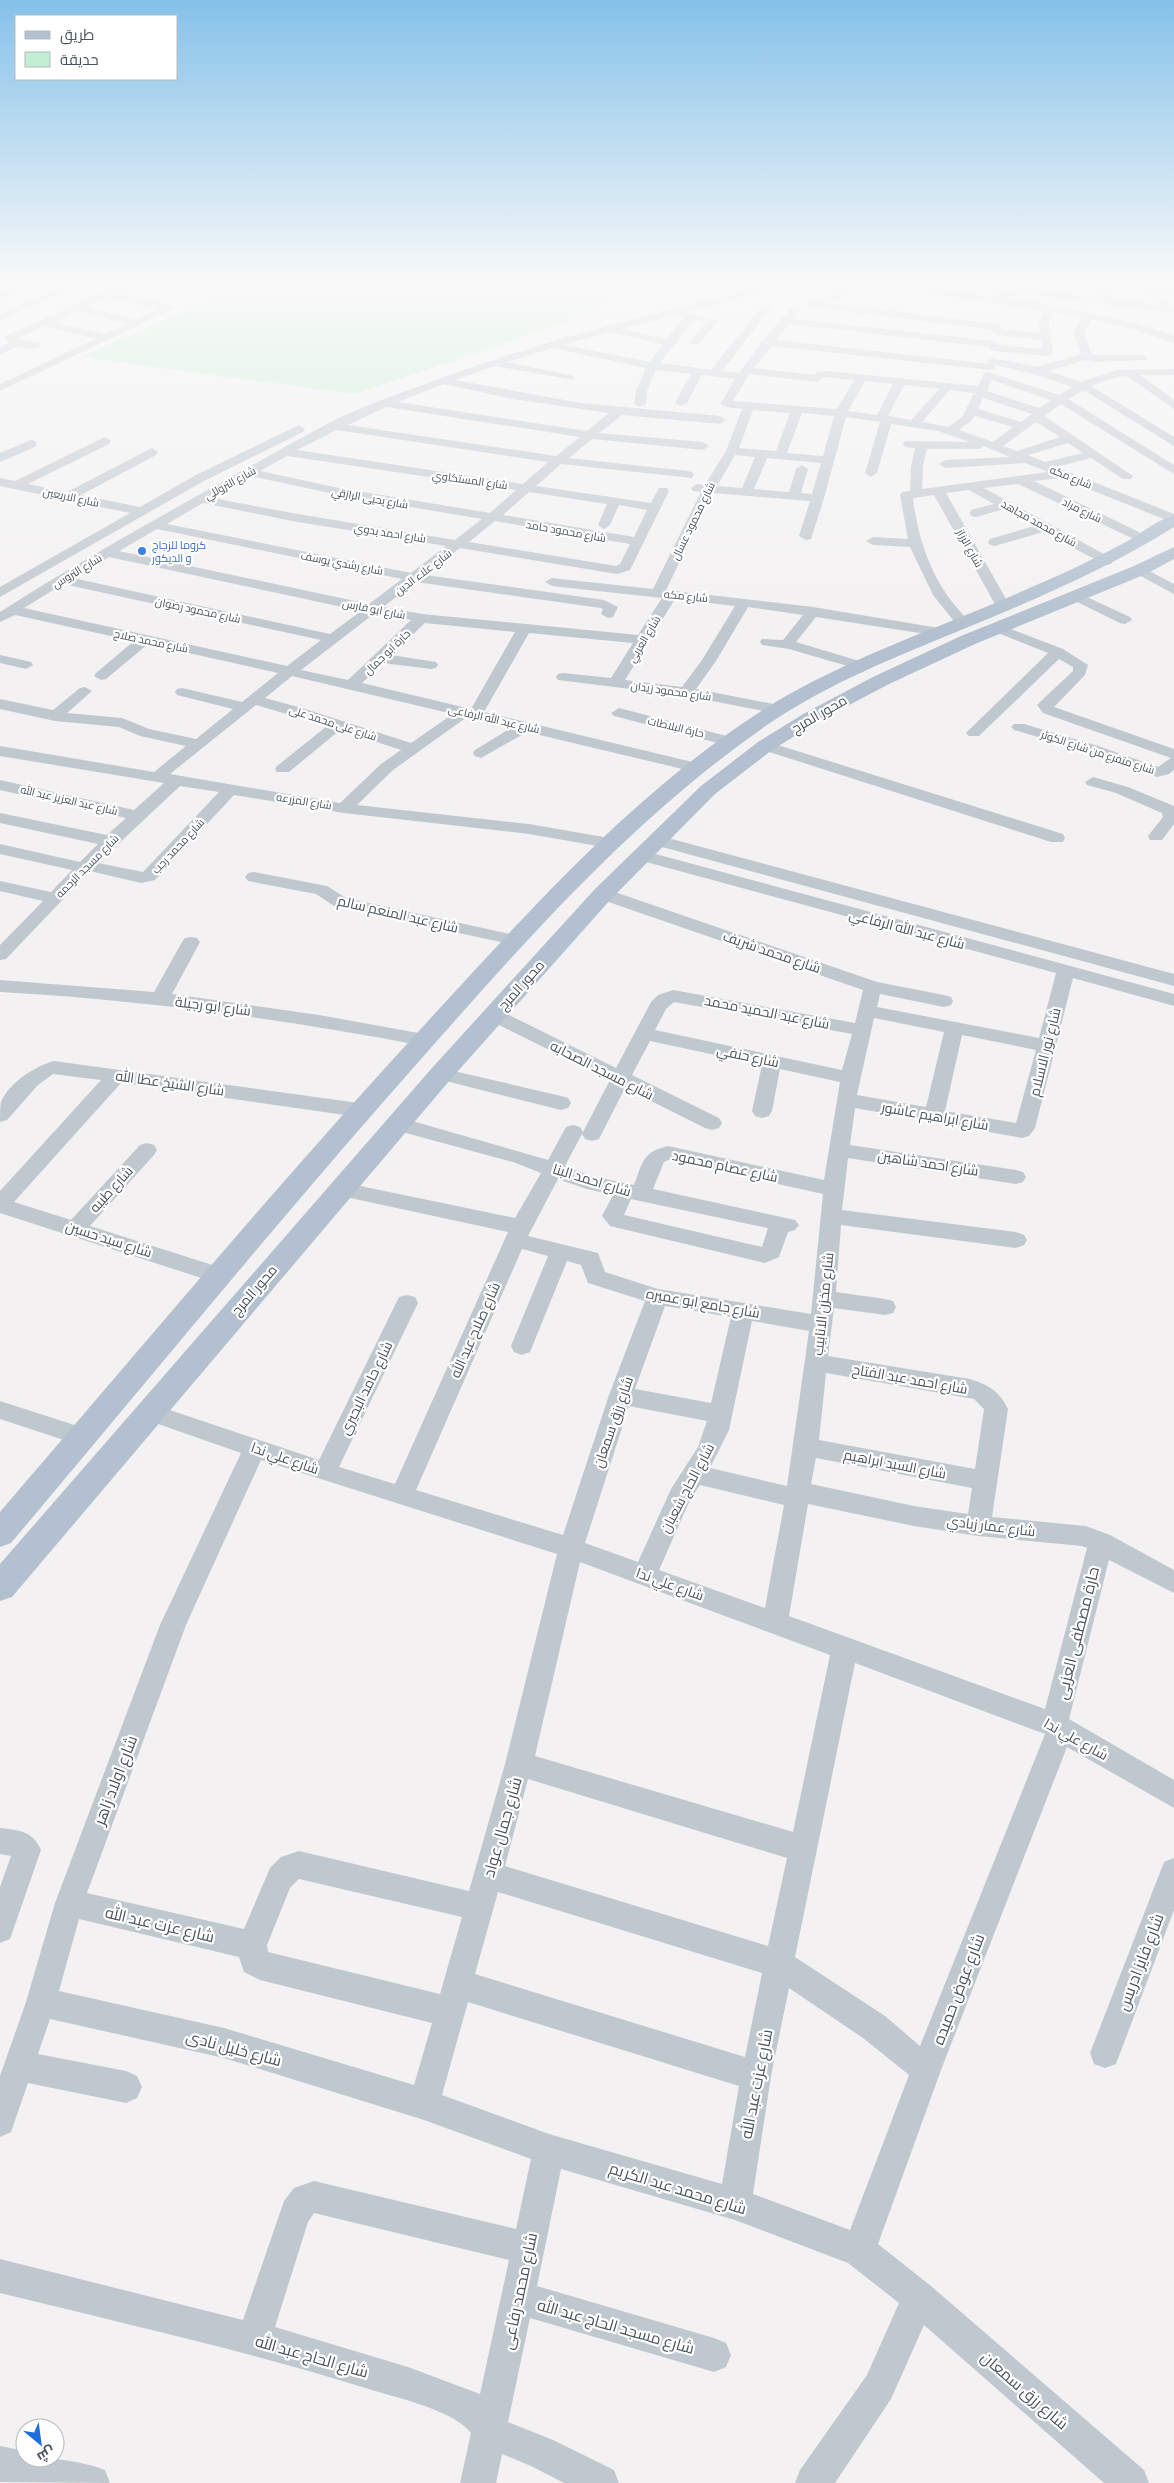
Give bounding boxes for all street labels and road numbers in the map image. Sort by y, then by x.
street label: شارع مكه [1048,461,1094,493]
street label: شارع التروللي [201,462,259,505]
street label: شارع المستكاوي [431,467,509,494]
street label: شارع محمود عسال [667,479,719,563]
street label: شارع الاربعين [41,483,101,511]
street label: شارع يحيى الرازقي [330,483,410,514]
street label: شارع مراد [1060,494,1104,526]
street label: شارع محمد مجاهد [998,496,1080,550]
street label: شارع محمود حامد [525,516,607,546]
street label: شارع احمد بدوي [353,519,427,548]
street label: شارع الرزاز [952,525,987,570]
street label: شارع علاء الدين [391,545,455,599]
street label: شارع رشدي يوسف [299,547,384,580]
street label: شارع التروس [49,550,105,592]
street label: شارع مكه [663,586,709,606]
street label: شارع محمود رضوان [154,593,242,627]
street label: شارع ابو فارس [341,595,407,623]
street label: شارع العربي [624,612,665,666]
street label: شارع محمد صلاح [112,625,190,657]
street label: حارة ابو جمال [360,626,413,678]
street label: شارع محمود زيدان [630,677,712,705]
street label: محور المرج [787,690,850,737]
street label: شارع على محمد على [287,701,379,745]
street label: شارع عبد الله الرفاعى [447,701,541,737]
street label: حارة البلاطات [646,712,706,741]
street label: شارع متفرع من شارع الكوثر [1038,726,1157,778]
street label: شارع عبد العزيز عبد الله [19,781,119,819]
street label: شارع المزرعه [275,789,333,813]
street label: شارع محمد رجب [148,815,208,877]
street label: شارع مسجد الرحمه [52,831,122,901]
street label: شارع عبد المنعم سالم [336,890,460,938]
street label: شارع عبد الله الرفاعي [846,904,967,956]
street label: شارع محمد شريف [721,926,824,977]
street label: محور المرج [493,955,548,1014]
street label: شارع عبد الحميد محمد [703,990,831,1033]
street label: شارع ابو رجيلة [174,991,252,1020]
street label: شارع نور الاسلام [1024,1006,1066,1098]
street label: شارع مسجد الصحابه [547,1035,657,1104]
street label: شارع حنفي [715,1040,781,1074]
street label: شارع الشيخ عطا الله [115,1065,226,1100]
street label: شارع ابراهيم عاشور [879,1097,990,1135]
street label: شارع عصام محمود [670,1145,780,1187]
street label: شارع احمد شاهين [876,1145,980,1180]
street label: شارع احمد البنا [551,1159,634,1200]
street label: شارع طيبه [85,1161,137,1216]
street label: شارع سيد حسين [64,1216,155,1261]
street label: شارع مخزن الانابيب [808,1251,837,1356]
street label: محور المرج [226,1260,281,1319]
street label: شارع صلاح عبد الله [445,1279,504,1381]
street label: شارع جامع ابو عميره [645,1283,761,1322]
street label: شارع حامد البحيري [335,1338,399,1439]
street label: شارع احمد عبد الفتاح [851,1359,969,1398]
street label: شارع رزق سمعان [588,1374,637,1470]
street label: شارع علي ندا [248,1437,322,1481]
street label: شارع الحاج شعبان [655,1440,718,1536]
street label: شارع السيد ابراهيم [842,1444,948,1484]
street label: شارع عمار زبادي [945,1511,1036,1543]
street label: شارع علي ندا [633,1563,707,1607]
street label: حارة مصطفى العزبى [1050,1564,1104,1702]
street label: شارع علي ندا [1039,1713,1112,1767]
street label: شارع اولاد زاهر [87,1732,143,1829]
street label: شارع جمال عواد [477,1774,528,1880]
street label: شارع عزت عبد الله [103,1901,217,1948]
street label: شارع فايز ادريس [1111,1910,1170,2014]
street label: شارع عوض حميده [927,1930,990,2048]
street label: شارع خليل نادى [183,2025,284,2072]
street label: شارع عزت عبد الله [735,2027,778,2141]
street label: شارع محمد عبد الكريم [606,2157,749,2220]
street label: شارع محمد رفاعى [496,2231,543,2352]
street label: شارع مسجد الحاج عبد الله [535,2293,697,2360]
street label: شارع الحاج عبد الله [253,2329,371,2384]
street label: شارع رزق سمعان [976,2346,1073,2435]

